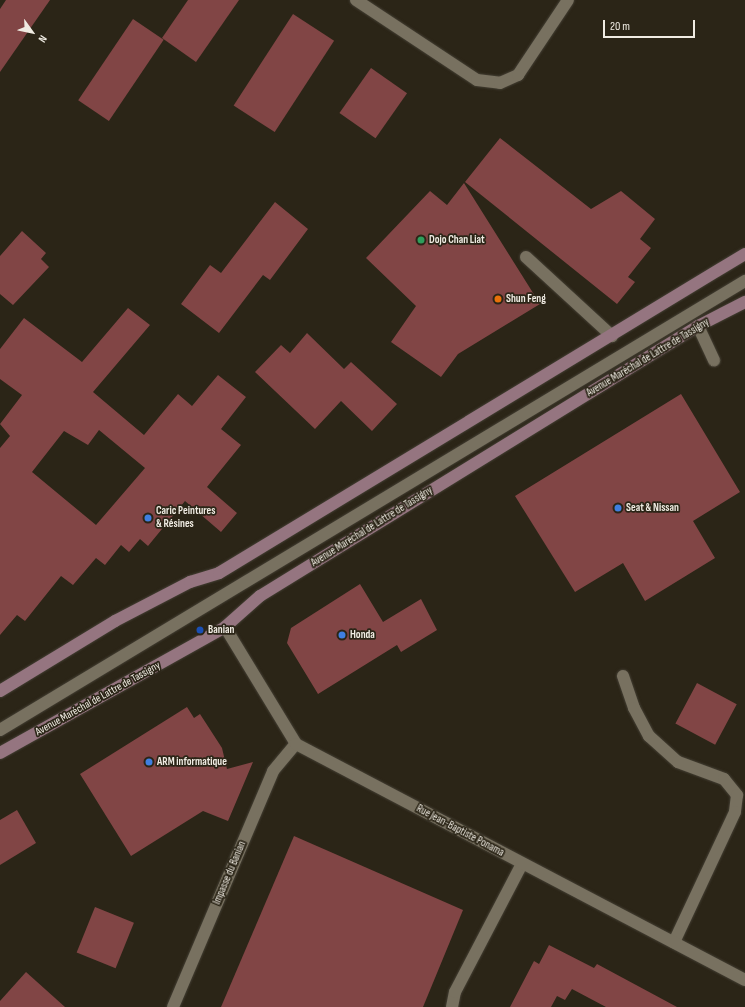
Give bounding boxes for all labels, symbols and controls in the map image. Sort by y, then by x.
north arrow [12,12,52,52]
scale bar [605,12,697,38]
text: 20 m [610,19,630,34]
text: N [35,33,50,45]
place label: Dojo Chan Liat [429,233,485,247]
marker: Dojo Chan Liat [416,235,426,245]
place label: Shun Feng [506,292,546,306]
marker: Shun Feng [493,294,503,304]
street label: Avenue Maréchal de Lattre de Tassigny [584,316,712,400]
street label: Avenue Maréchal de Lattre de Tassigny [309,484,435,570]
place label: Seat & Nissan [626,501,679,515]
marker: Seat & Nissan [613,503,623,513]
place label: Caric Peintures & Résines [156,505,216,531]
marker: Caric Peintures & Résines [143,513,153,523]
place label: Banian [208,623,234,637]
marker: Banian [195,625,205,635]
place label: Honda [350,628,375,642]
marker: Honda [337,630,347,640]
street label: Avenue Maréchal de Lattre de Tassigny [33,659,163,739]
place label: ARM informatique [157,755,227,769]
marker: ARM informatique [144,757,154,767]
street label: Rue Jean-Baptiste Ponama [414,802,506,860]
street label: Impasse du Banian [211,839,249,907]

